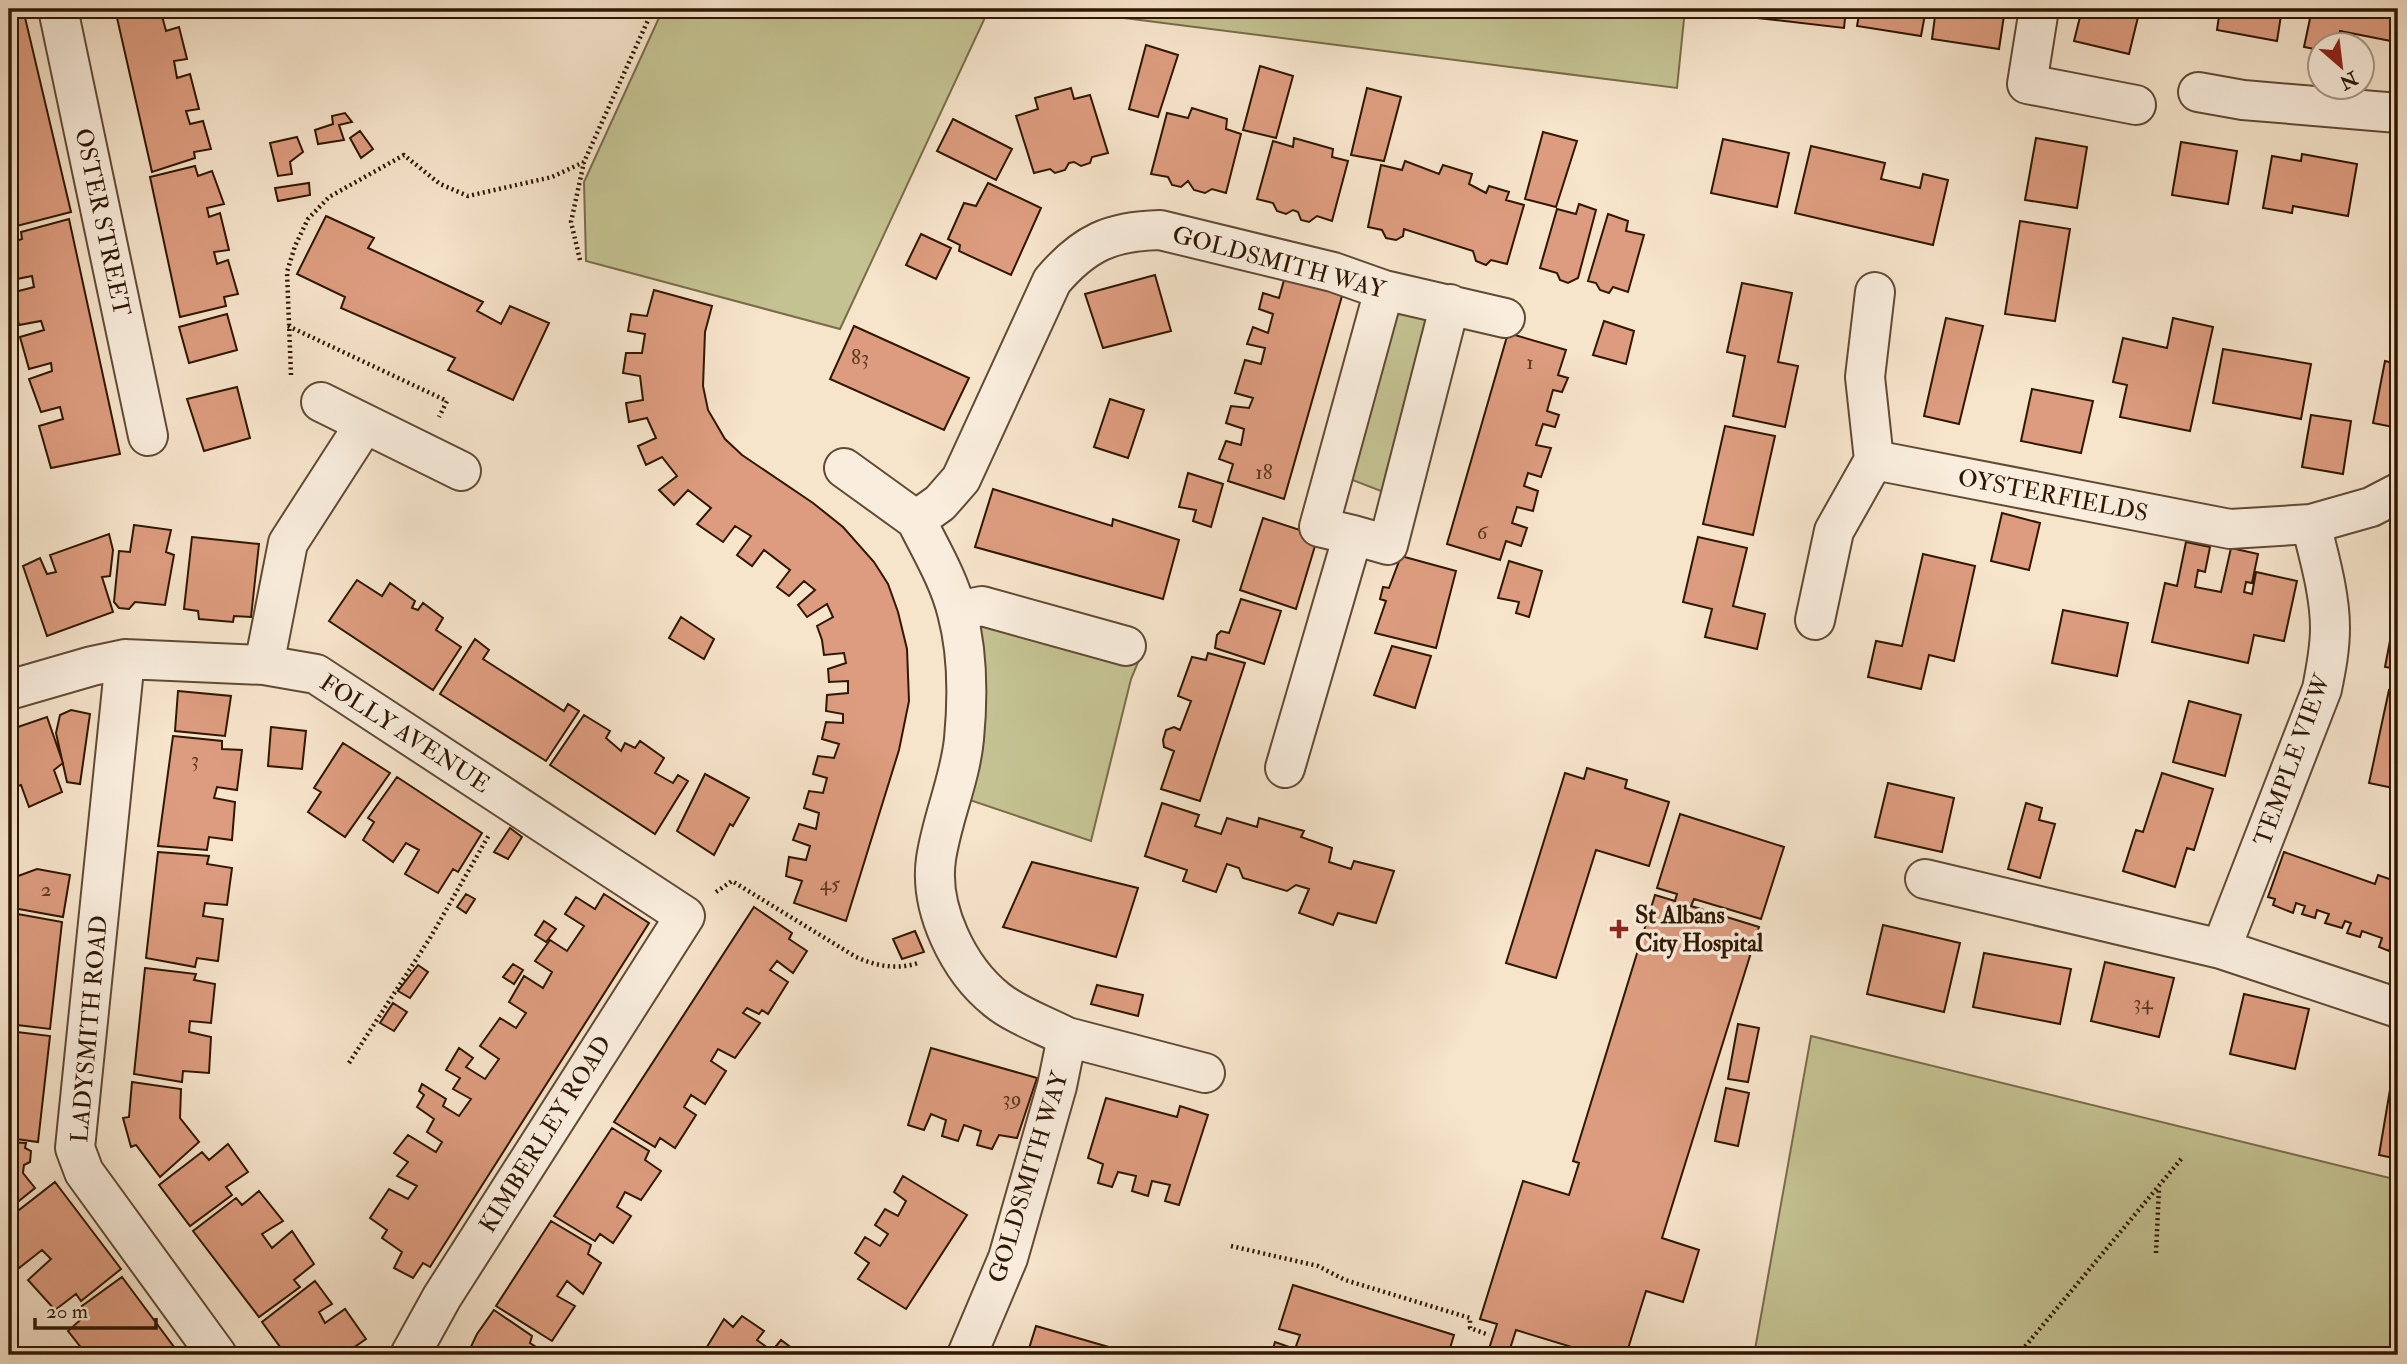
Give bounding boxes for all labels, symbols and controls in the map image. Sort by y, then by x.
north arrow [2306,32,2376,102]
text: N [2334,65,2363,95]
street label: OSTER STREET [67,125,138,319]
street label: GOLDSMITH WAY [1169,219,1389,306]
house number: 83 [851,344,869,371]
house number: 1 [1526,349,1534,376]
house number: 18 [1255,459,1273,486]
street label: OYSTERFIELDS [1955,462,2151,529]
house number: 6 [1477,519,1489,546]
street label: FOLLY AVENUE [314,667,496,800]
street label: TEMPLE VIEW [2247,669,2338,850]
house number: 3 [191,746,199,773]
house number: 45 [820,870,841,897]
house number: 2 [41,876,51,903]
place label: St Albans City Hospital [1635,900,1764,959]
street label: LADYSMITH ROAD [64,914,115,1144]
marker: St Albans City Hospital [1609,919,1629,939]
house number: 34 [2133,989,2154,1016]
street label: KIMBERLEY ROAD [472,1030,619,1239]
street label: GOLDSMITH WAY [982,1067,1076,1287]
house number: 39 [1003,1085,1021,1112]
scale bar [35,1287,156,1331]
text: 20 m [46,1298,88,1325]

